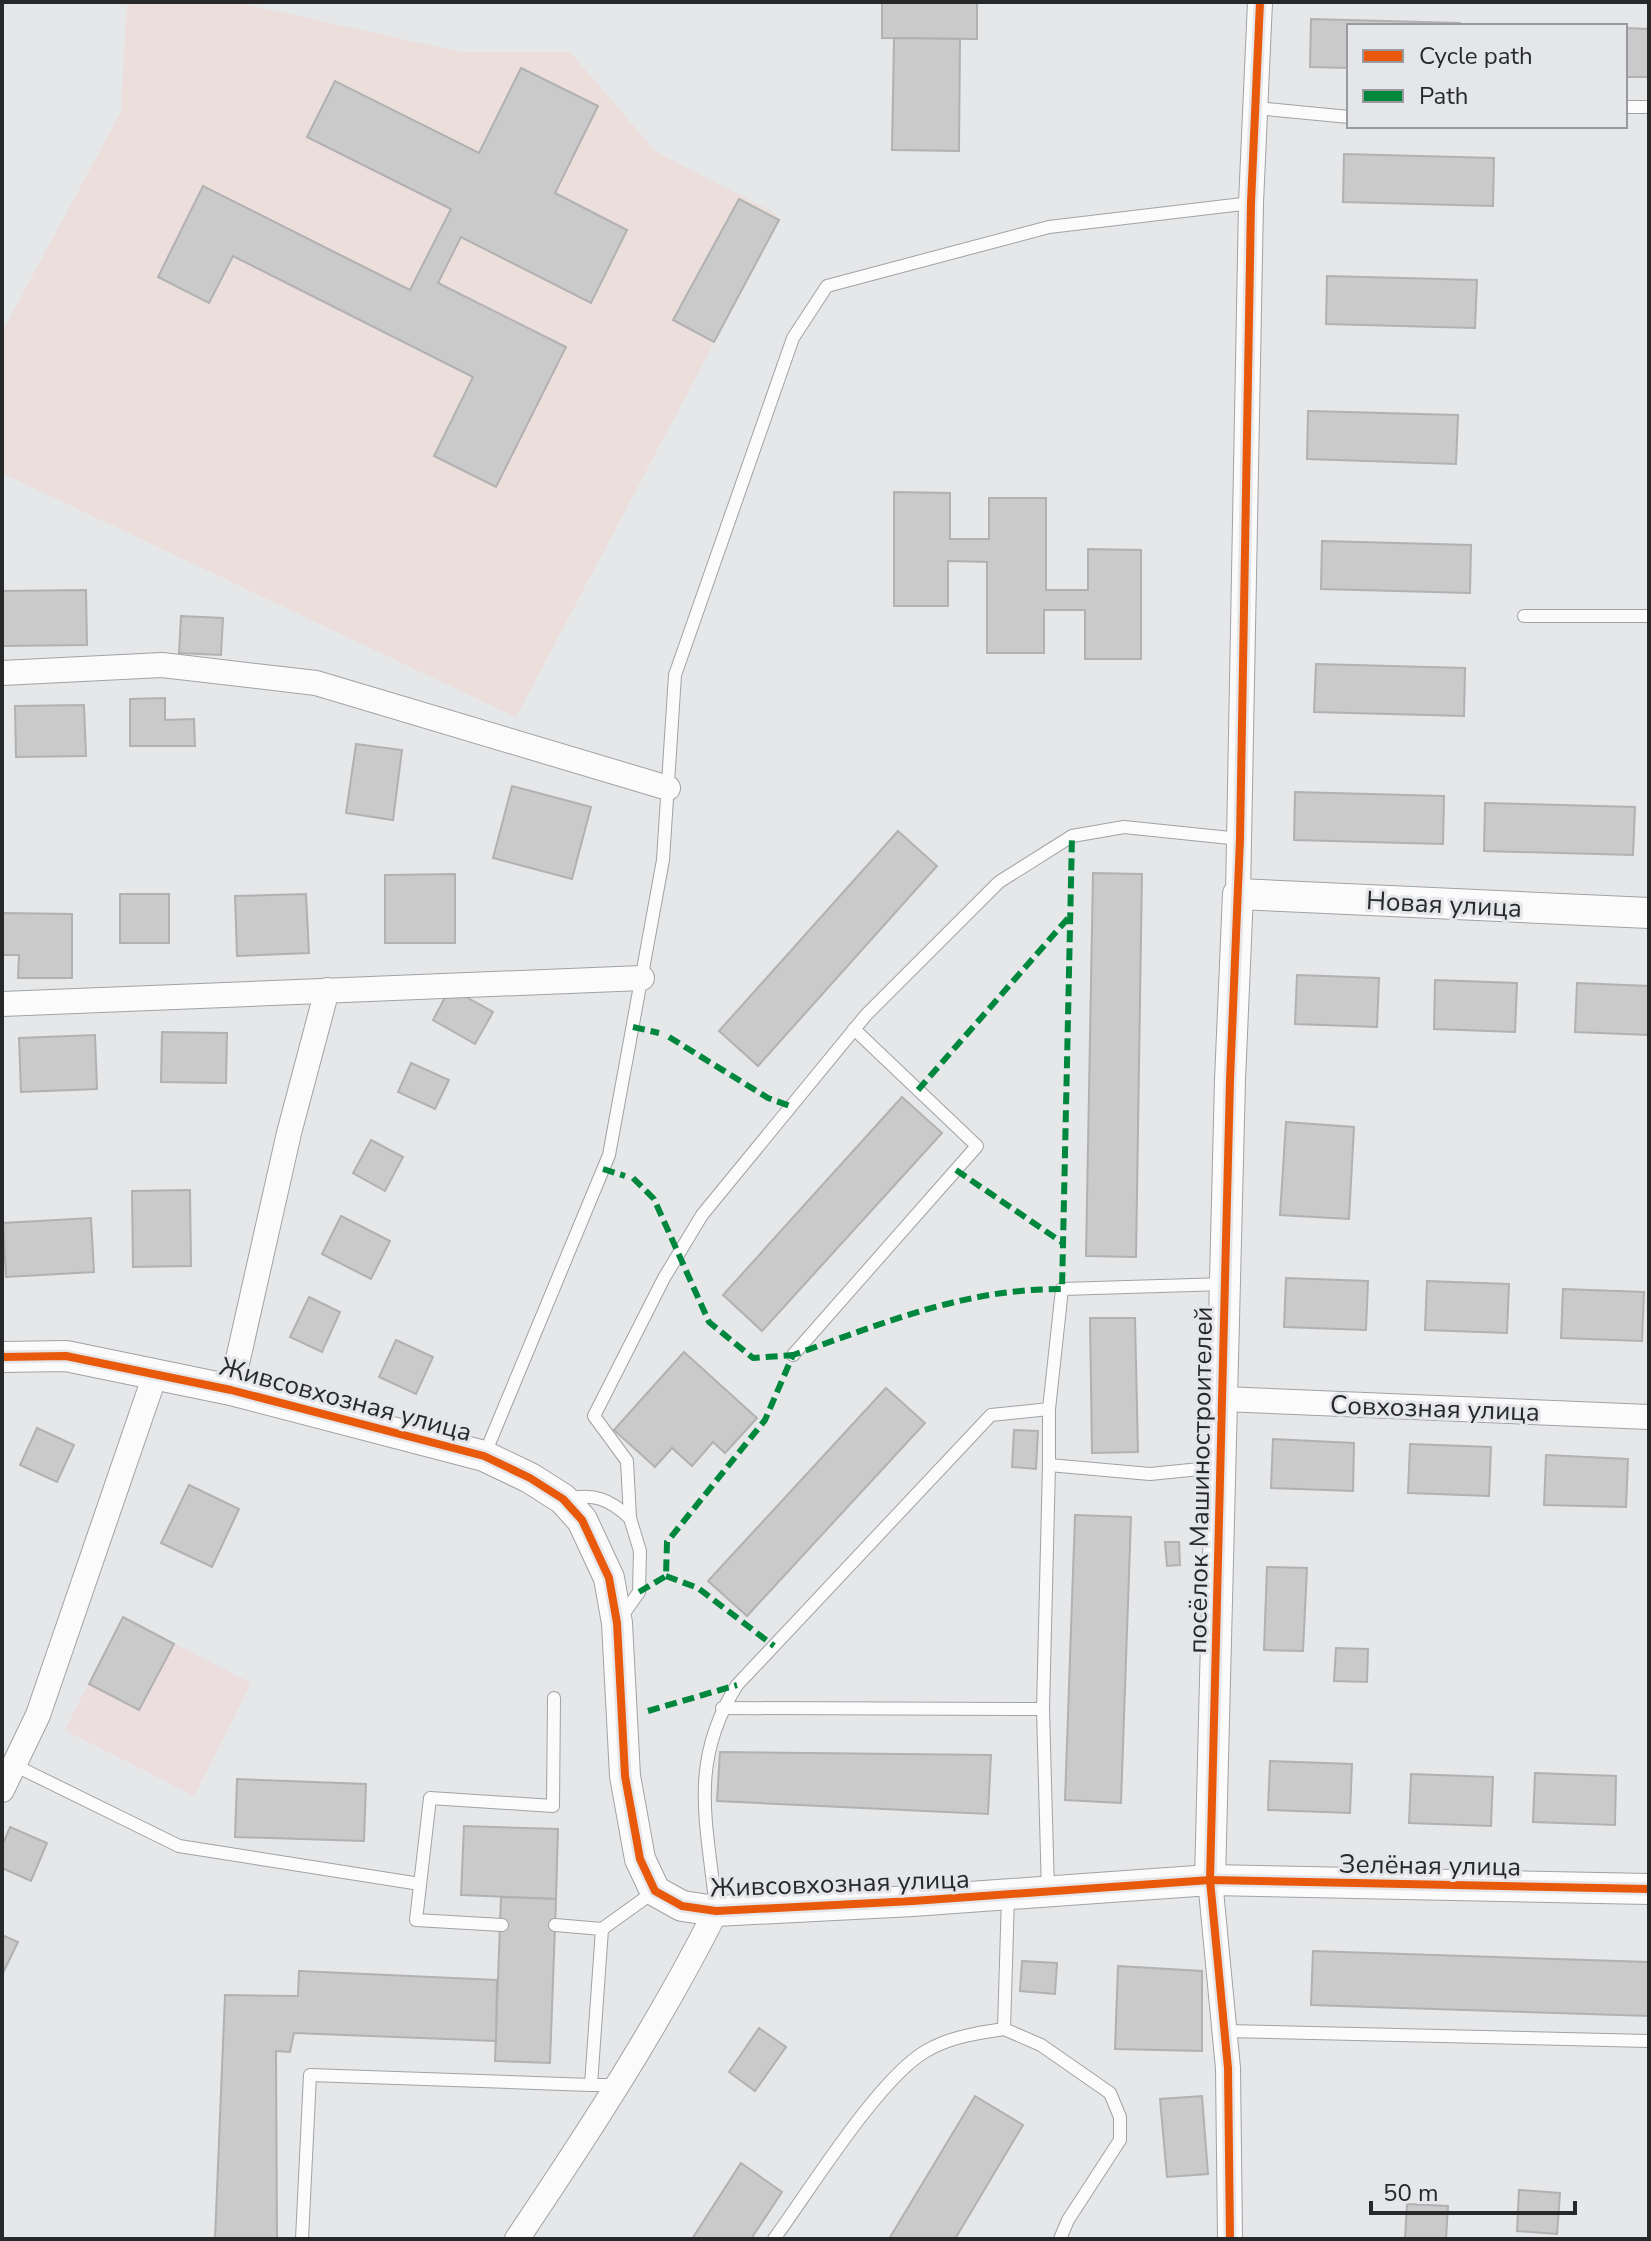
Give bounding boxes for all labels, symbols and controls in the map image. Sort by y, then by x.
legend [1347,24,1627,128]
text: Cycle path [1419,40,1533,72]
text: Path [1419,80,1468,112]
street label: Новая улица [1365,883,1523,926]
street label: посёлок Машиностроителей [1180,1306,1221,1654]
street label: Живсовхозная улица [216,1349,476,1450]
street label: Совхозная улица [1329,1387,1541,1430]
street label: Зелёная улица [1339,1846,1521,1885]
street label: Живсовхозная улица [710,1861,970,1906]
scale bar [1371,2165,1575,2215]
text: 50 m [1383,2177,1439,2209]

